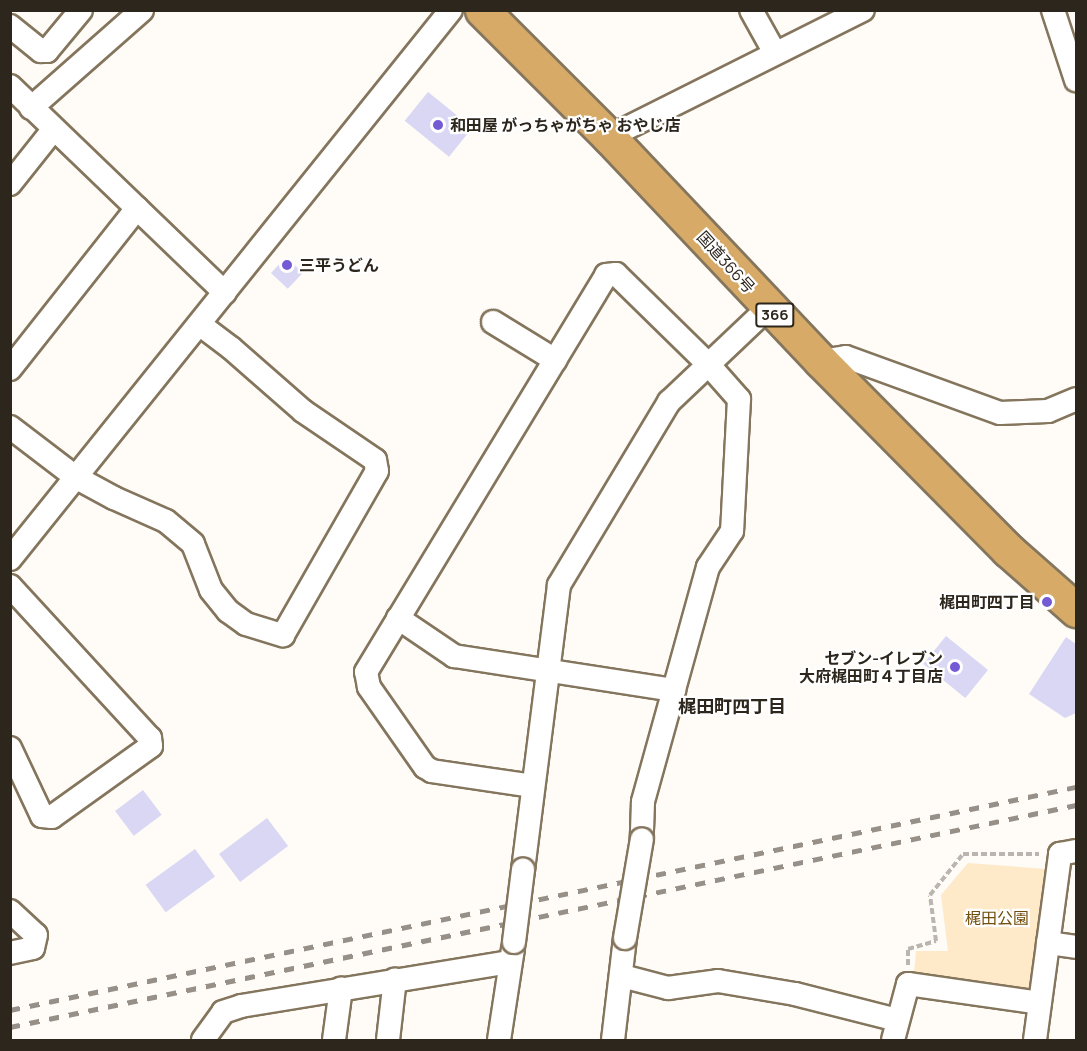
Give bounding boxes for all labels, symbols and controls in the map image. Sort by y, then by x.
place label: 和田屋 がっちゃがちゃ おやじ店 [450,115,680,135]
marker: 和田屋 がっちゃがちゃ おやじ店 [431,118,445,132]
street label: 国道366号 [693,227,759,297]
place label: 三平うどん [299,255,379,275]
marker: 三平うどん [280,258,294,272]
road number: 366 [754,303,796,327]
place label: 梶田町四丁目 [939,592,1035,612]
marker: 梶田町四丁目 [1040,595,1054,609]
place label: セブン-イレブン 大府梶田町４丁目店 [799,648,943,686]
marker: セブン-イレブン 大府梶田町４丁目店 [948,660,962,674]
district label: 梶田町四丁目 [678,695,786,717]
park label: 梶田公園 [965,908,1029,928]

